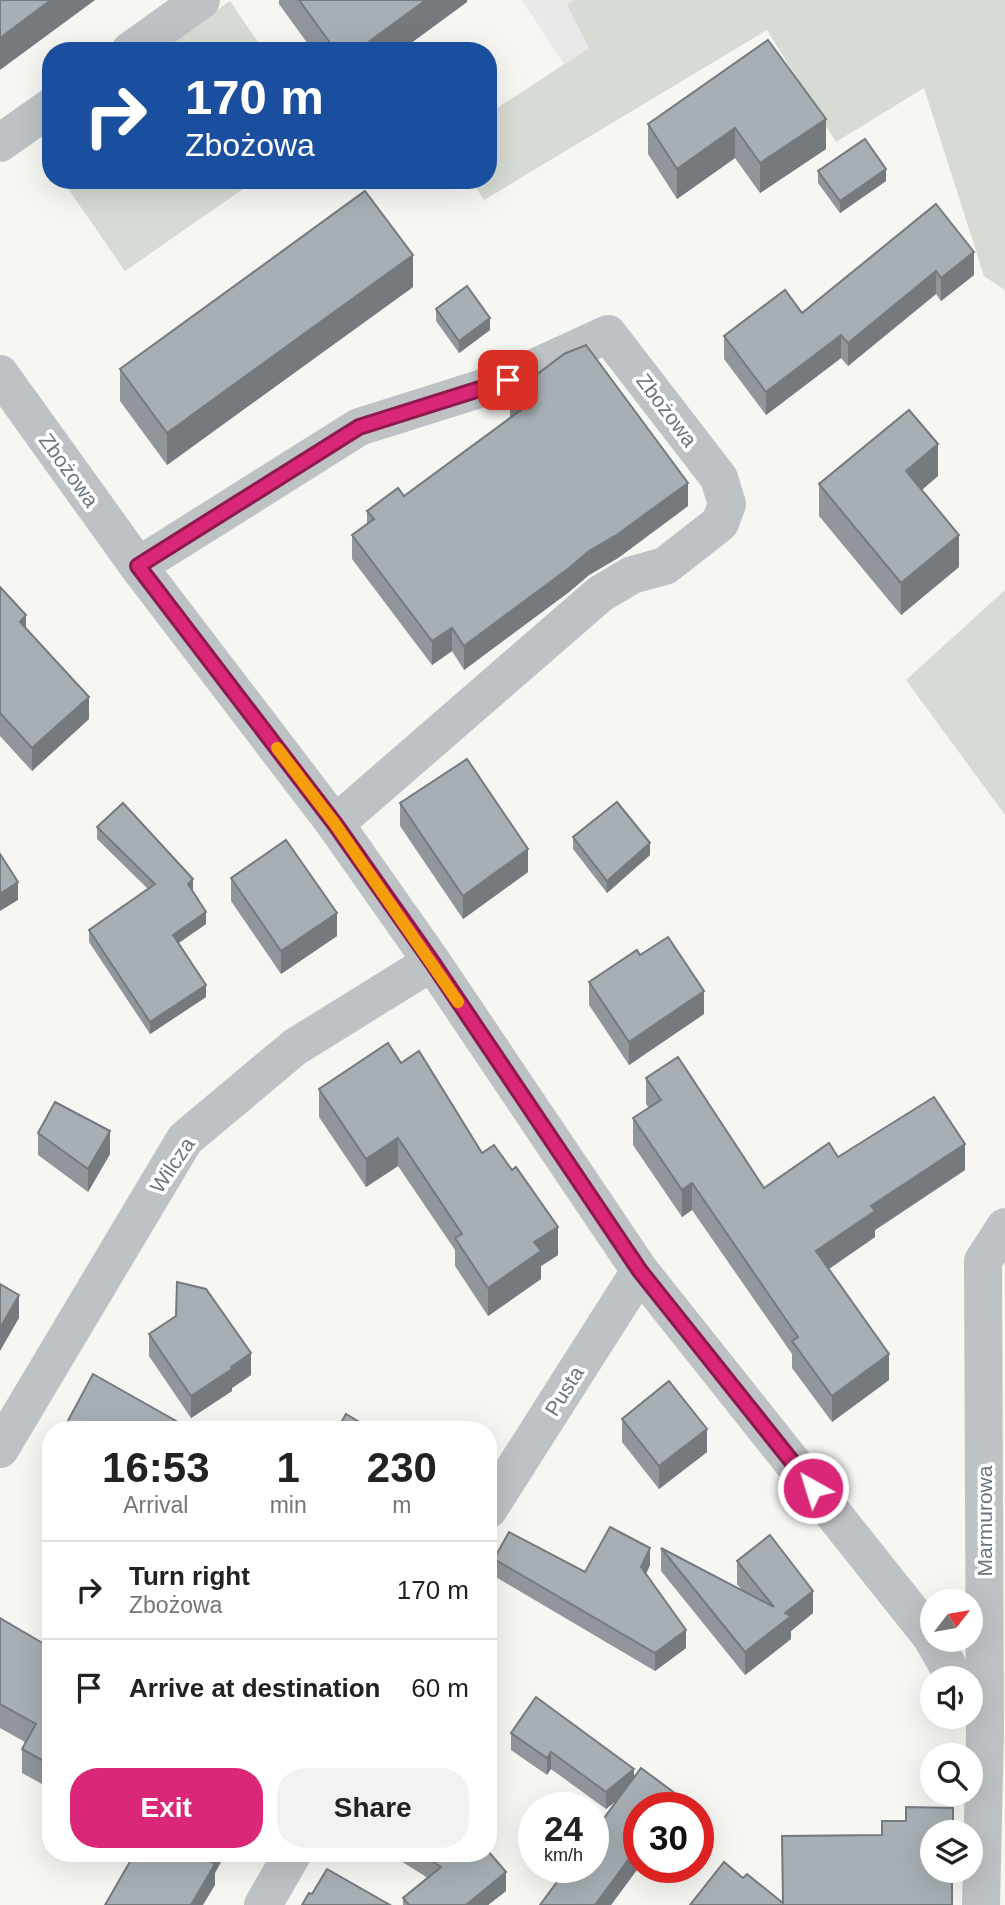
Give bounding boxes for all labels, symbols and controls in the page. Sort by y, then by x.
icon: right [70,70,161,161]
text: 170 m [185,70,324,124]
text: Zbożowa [185,127,315,163]
pin [478,350,538,410]
icon: arrive [489,361,527,399]
street label: Zbożowa [632,369,702,451]
street label: Zbożowa [35,429,104,511]
street label: Wilcza [145,1133,199,1197]
street label: Pusta [540,1362,588,1420]
text: 16:53 [102,1444,210,1491]
text: 1 [276,1444,300,1491]
text: 230 [367,1444,437,1491]
position arrow [776,1451,850,1525]
street label: Marmurowa [973,1465,996,1576]
text: Arrival [123,1492,188,1518]
text: min [270,1492,307,1518]
text: m [392,1492,411,1518]
text: Turn right [129,1561,250,1591]
icon: right [70,1571,108,1609]
text: 170 m [397,1575,469,1605]
north arrow [920,1589,984,1652]
map controls [920,1589,983,1883]
text: Zbożowa [129,1592,222,1618]
button: sound [920,1666,983,1729]
icon: arrive [70,1669,108,1707]
text: Arrive at destination [129,1673,380,1703]
text: 60 m [411,1673,469,1703]
button: search [920,1743,983,1806]
button: Exit [70,1768,263,1848]
button: Share [277,1768,469,1848]
speed limit sign: 30 [623,1792,714,1883]
text: 24 [544,1809,583,1848]
button: layers [920,1820,983,1883]
text: km/h [544,1845,583,1865]

